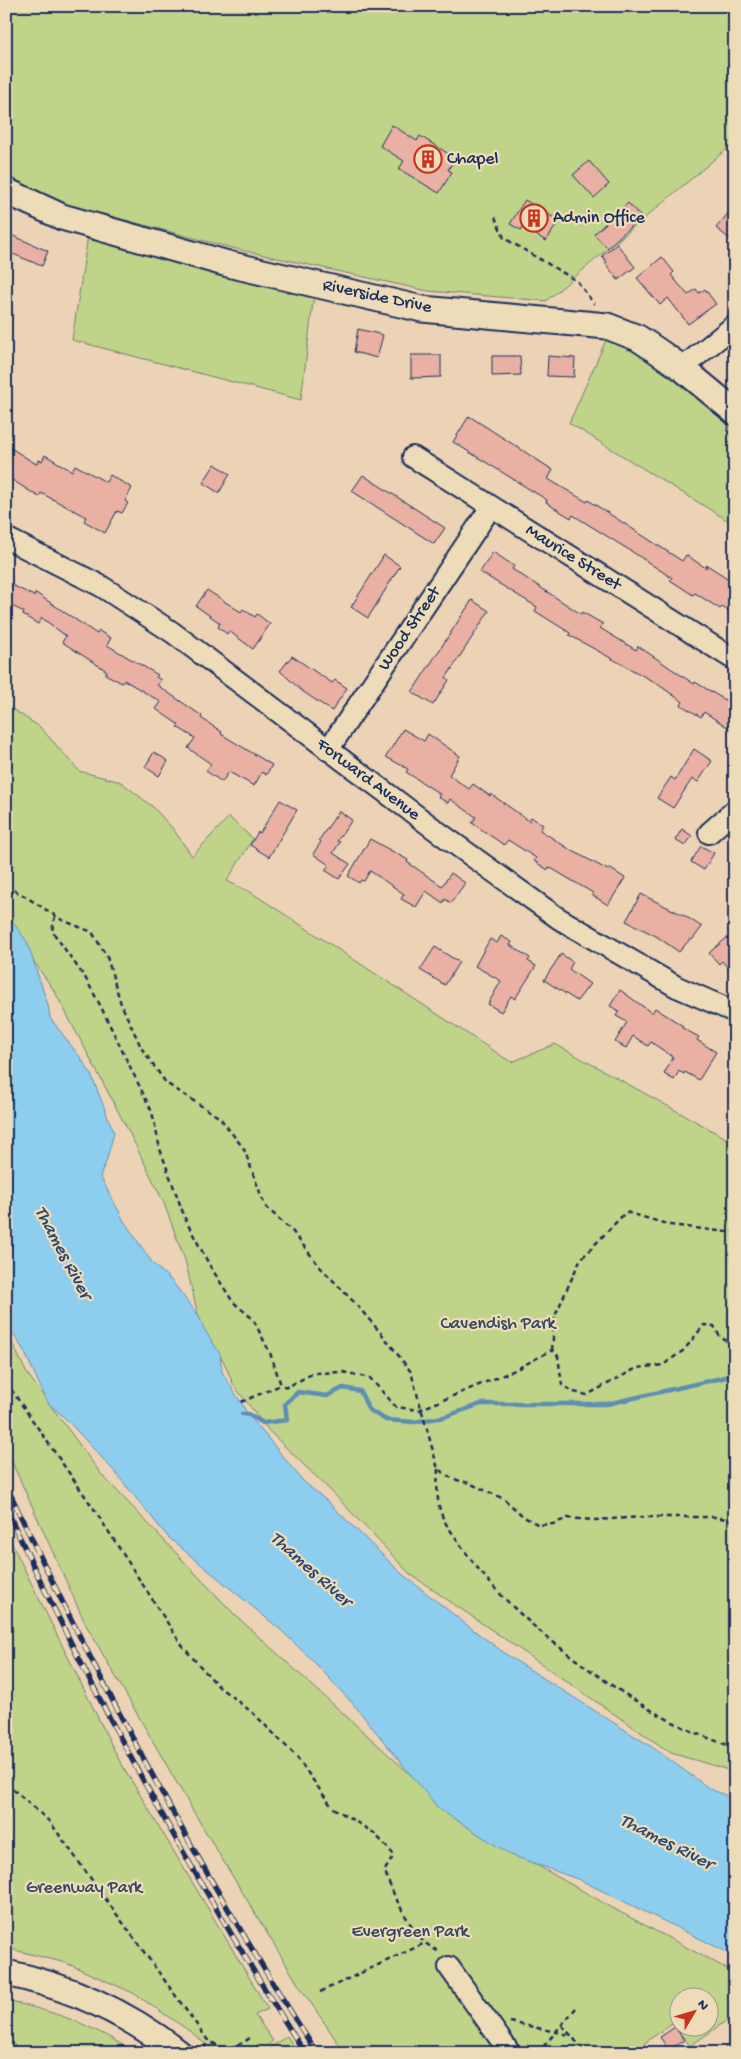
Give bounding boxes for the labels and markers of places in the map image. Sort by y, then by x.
building icon: Chapel [413,144,443,174]
place label: Chapel [447,149,499,170]
building icon: Admin Office [519,203,549,233]
place label: Admin Office [553,208,646,229]

